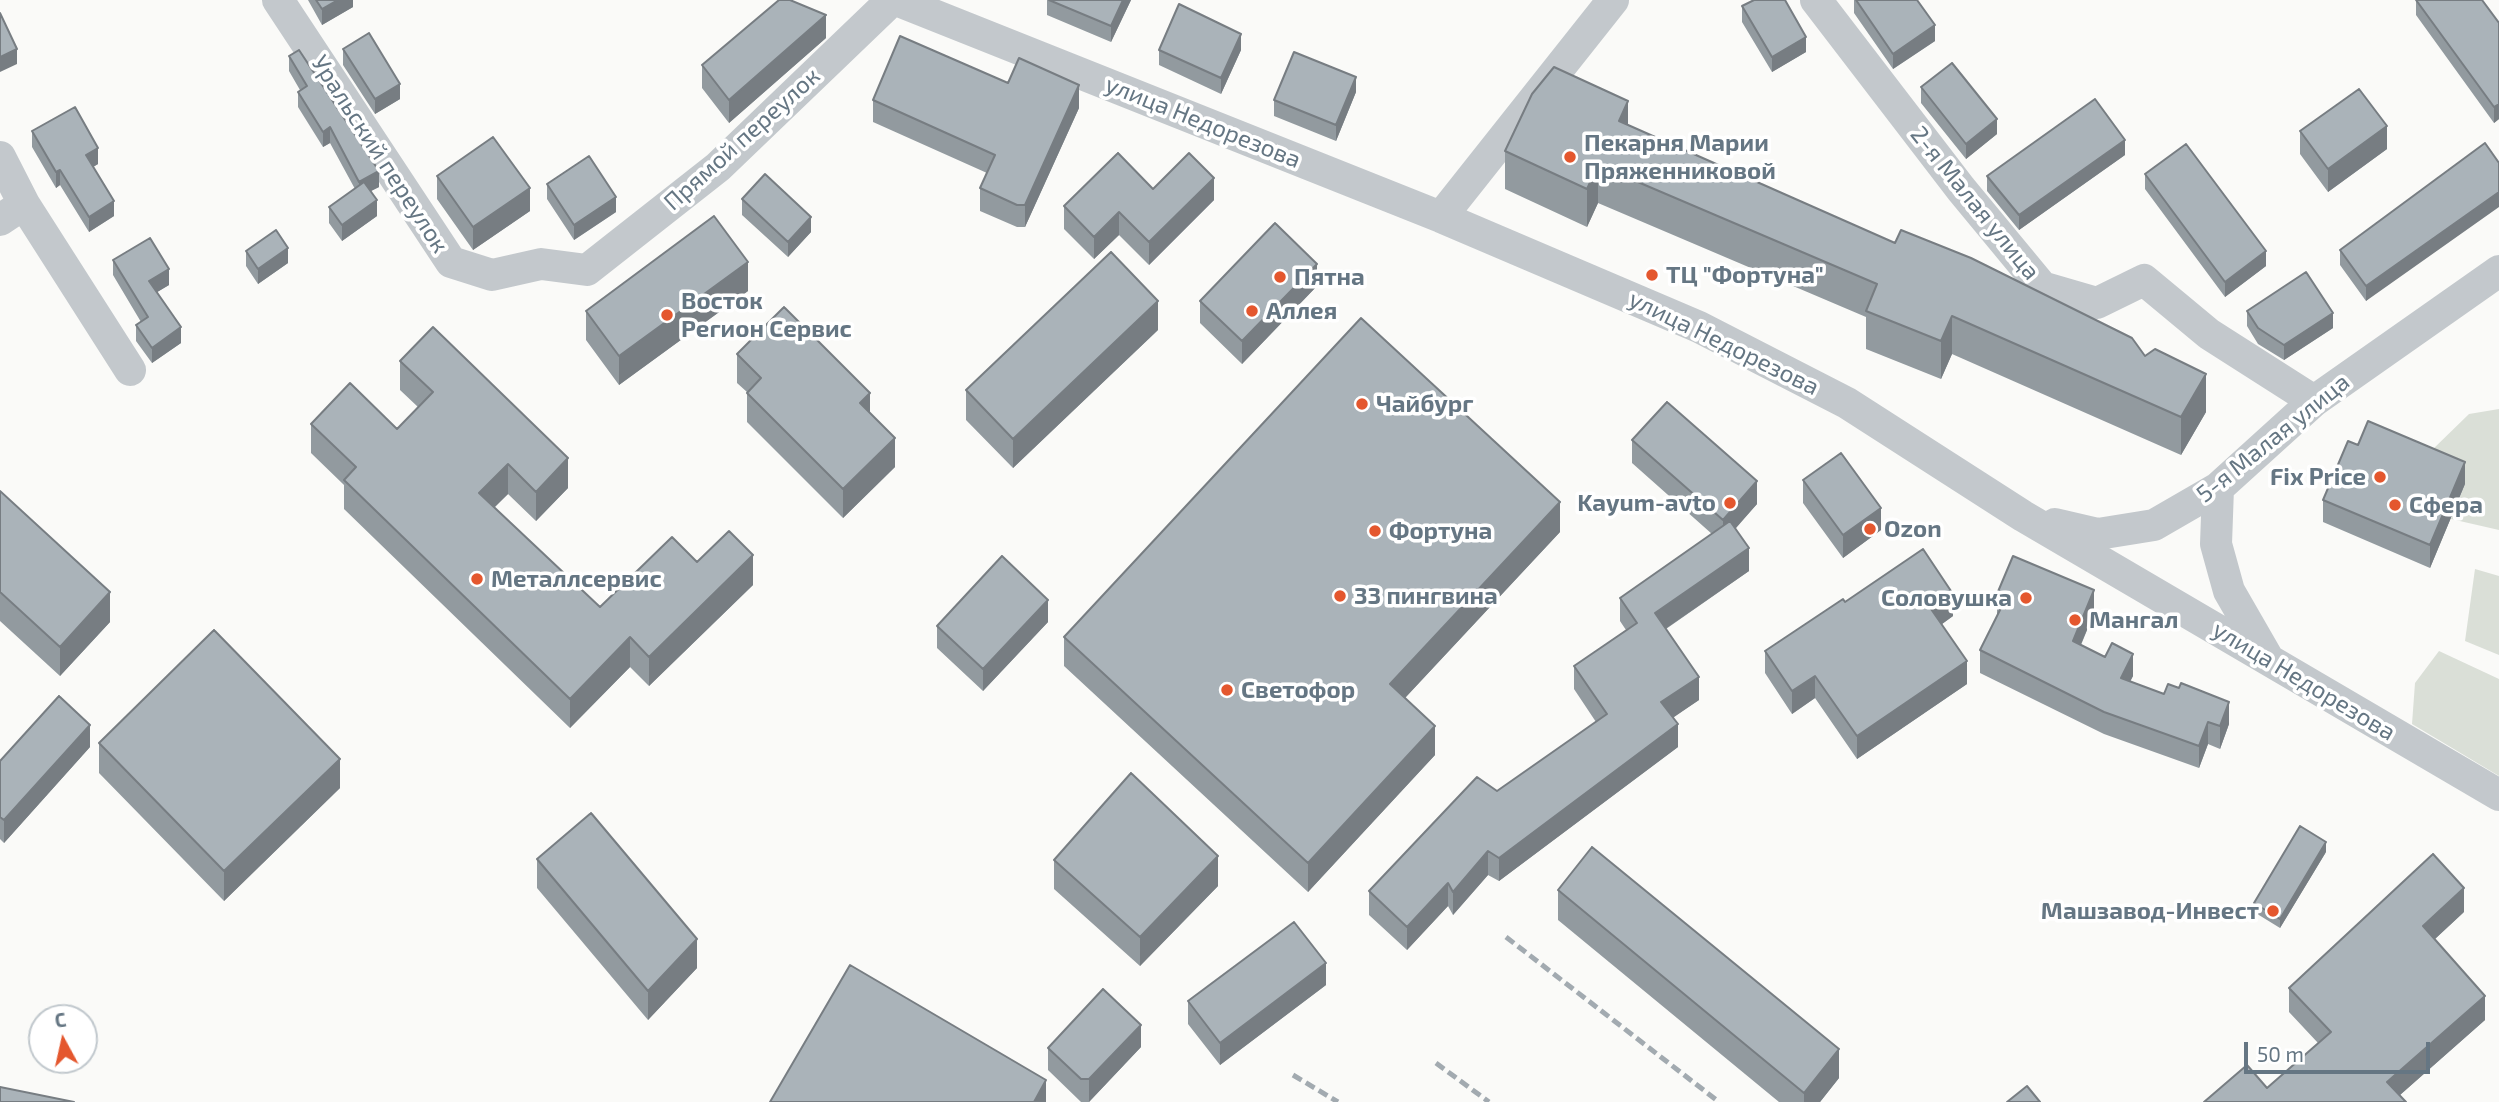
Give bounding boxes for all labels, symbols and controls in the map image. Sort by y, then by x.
street label: Уральский переулок [305,50,455,258]
street label: Прямой переулок [658,61,826,217]
street label: улица Недорезова [1101,70,1305,174]
street label: 2-я Малая улица [1904,120,2046,286]
place label: Пекарня Марии Пряженниковой [1584,129,1776,185]
marker: Пекарня Марии Пряженниковой [1562,149,1578,165]
place label: ТЦ "Фортуна" [1666,261,1824,289]
place label: Пятна [1294,263,1365,291]
marker: ТЦ "Фортуна" [1644,267,1660,283]
marker: Пятна [1272,269,1288,285]
street label: улица Недорезова [1624,284,1824,402]
place label: Восток Регион Сервис [681,287,852,343]
place label: Аллея [1266,297,1337,325]
marker: Аллея [1244,303,1260,319]
marker: Восток Регион Сервис [659,307,675,323]
street label: 5-я Малая улица [2191,368,2355,508]
place label: Чайбург [1376,390,1474,418]
marker: Чайбург [1354,396,1370,412]
place label: Fix Price [2270,463,2366,491]
marker: Fix Price [2372,469,2388,485]
place label: Kayum-avto [1577,489,1716,517]
place label: Сфера [2409,491,2483,519]
marker: Kayum-avto [1722,495,1738,511]
marker: Сфера [2387,497,2403,513]
place label: Ozon [1884,515,1942,543]
place label: Фортуна [1389,517,1492,545]
marker: Ozon [1862,521,1878,537]
marker: Фортуна [1367,523,1383,539]
place label: Металлсервис [491,565,662,593]
marker: Металлсервис [469,571,485,587]
place label: 33 пингвина [1354,582,1498,610]
place label: Соловушка [1881,584,2012,612]
marker: 33 пингвина [1332,588,1348,604]
marker: Соловушка [2018,590,2034,606]
place label: Мангал [2089,606,2178,634]
marker: Мангал [2067,612,2083,628]
street label: улица Недорезова [2207,615,2401,747]
place label: Светофор [1241,676,1355,704]
marker: Светофор [1219,682,1235,698]
place label: Машзавод-Инвест [2041,897,2259,925]
marker: Машзавод-Инвест [2265,903,2281,919]
north arrow [28,1004,98,1074]
text: С [53,1008,67,1032]
scale bar [2247,1028,2432,1072]
text: 50 m [2257,1041,2304,1066]

